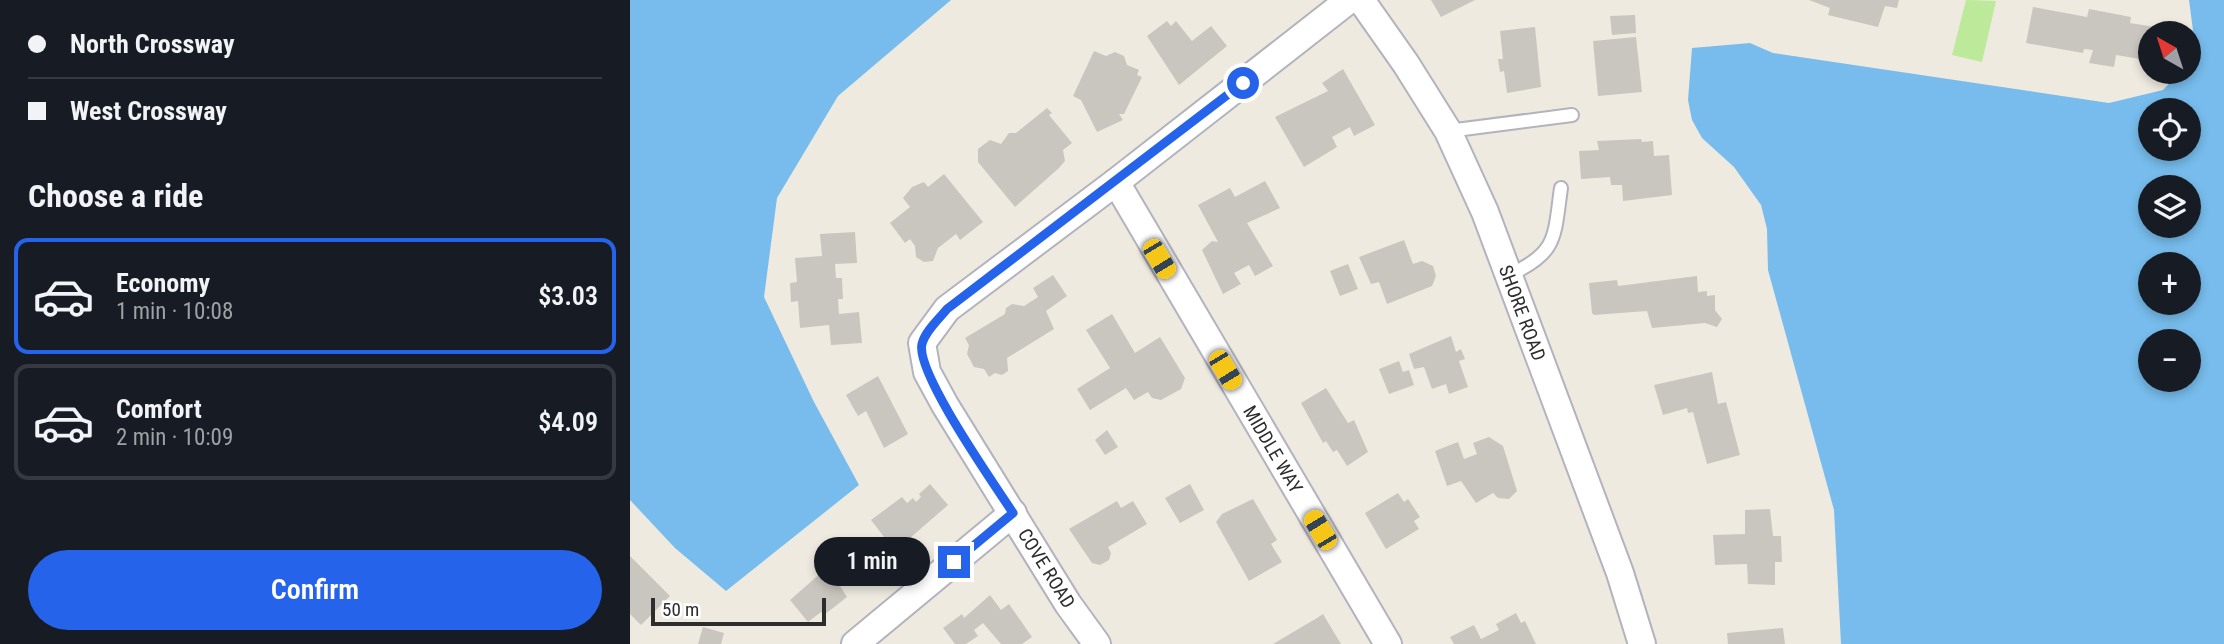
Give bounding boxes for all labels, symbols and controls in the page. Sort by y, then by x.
north arrow [2138,21,2202,84]
map controls [2138,21,2201,392]
text: North Crossway [70,29,234,59]
route start [1227,67,1259,99]
text: West Crossway [70,96,227,126]
button: locate [2138,98,2201,161]
button: layers [2138,175,2201,238]
text: Choose a ride [28,177,203,215]
car [1140,236,1179,282]
button: + [2138,252,2201,315]
street label: SHORE ROAD [1494,262,1551,364]
icon: car [32,265,95,328]
text: Economy [116,268,210,298]
text: $3.03 [538,281,598,311]
text: 1 min · 10:08 [116,298,233,325]
button: − [2138,329,2201,392]
car [1206,347,1245,393]
icon: car [32,391,95,454]
text: Comfort [116,394,202,424]
street label: MIDDLE WAY [1238,401,1308,497]
text: $4.09 [538,407,598,437]
text: 2 min · 10:09 [116,424,233,451]
car [1301,507,1340,553]
street label: COVE ROAD [1013,524,1080,612]
callout: 1 min [814,538,930,586]
route end [938,546,970,578]
text: 1 min [847,548,897,575]
button: Confirm [28,550,602,630]
scale bar [651,595,826,627]
text: 50 m [662,598,699,621]

